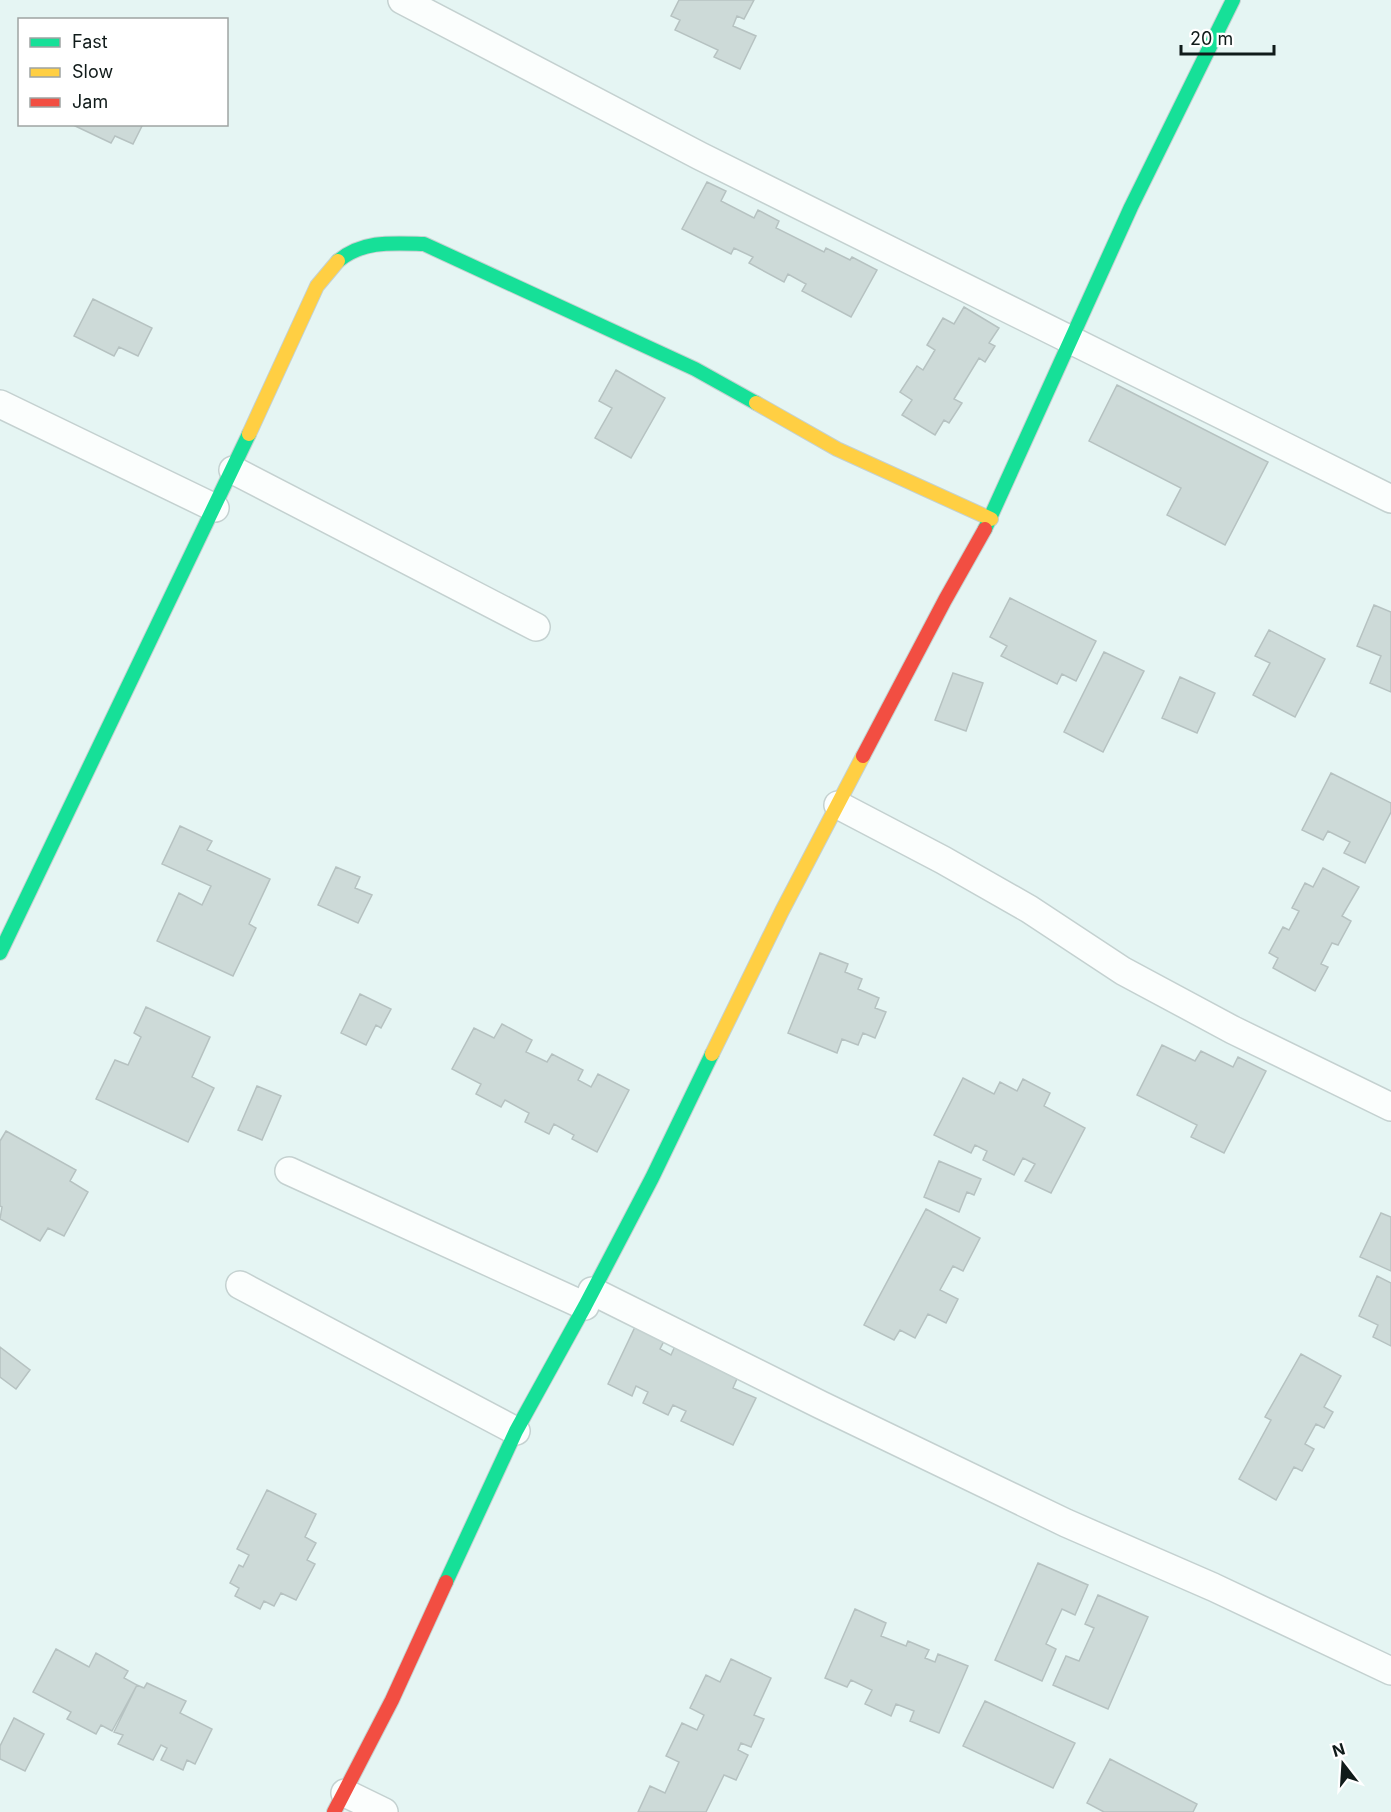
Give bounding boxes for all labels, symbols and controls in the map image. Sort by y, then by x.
legend [18,18,228,126]
scale bar [1181,18,1274,56]
text: 20 m [1190,28,1233,49]
text: Fast [72,31,108,52]
text: Slow [72,61,113,82]
text: Jam [72,91,108,112]
north arrow [1313,1734,1373,1794]
text: N [1330,1738,1347,1761]

